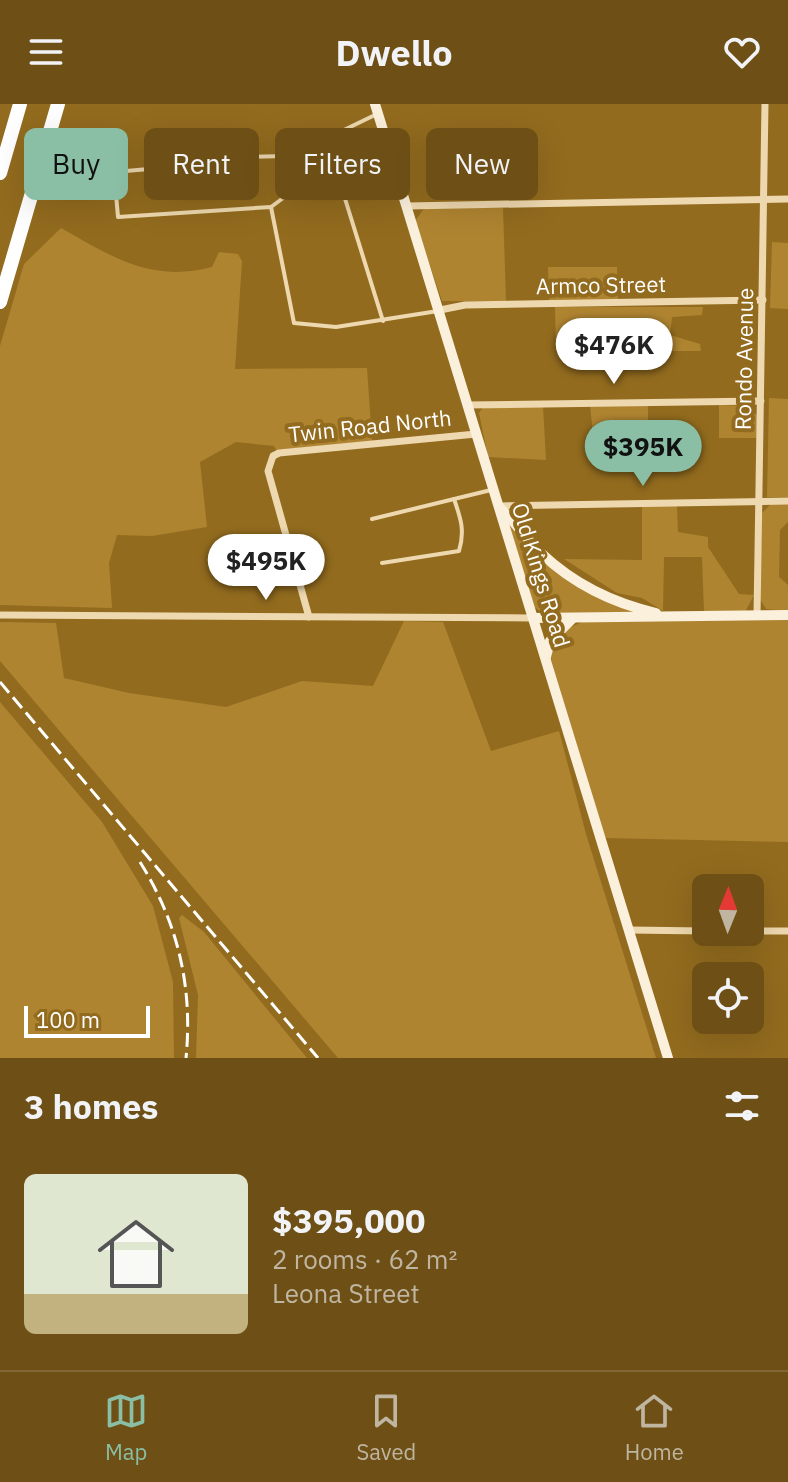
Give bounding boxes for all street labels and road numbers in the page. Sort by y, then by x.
street label: Armco Street [536,269,666,300]
street label: Rondo Avenue [728,288,759,430]
street label: Twin Road North [287,403,453,448]
street label: Old Kings Road [506,499,577,651]

